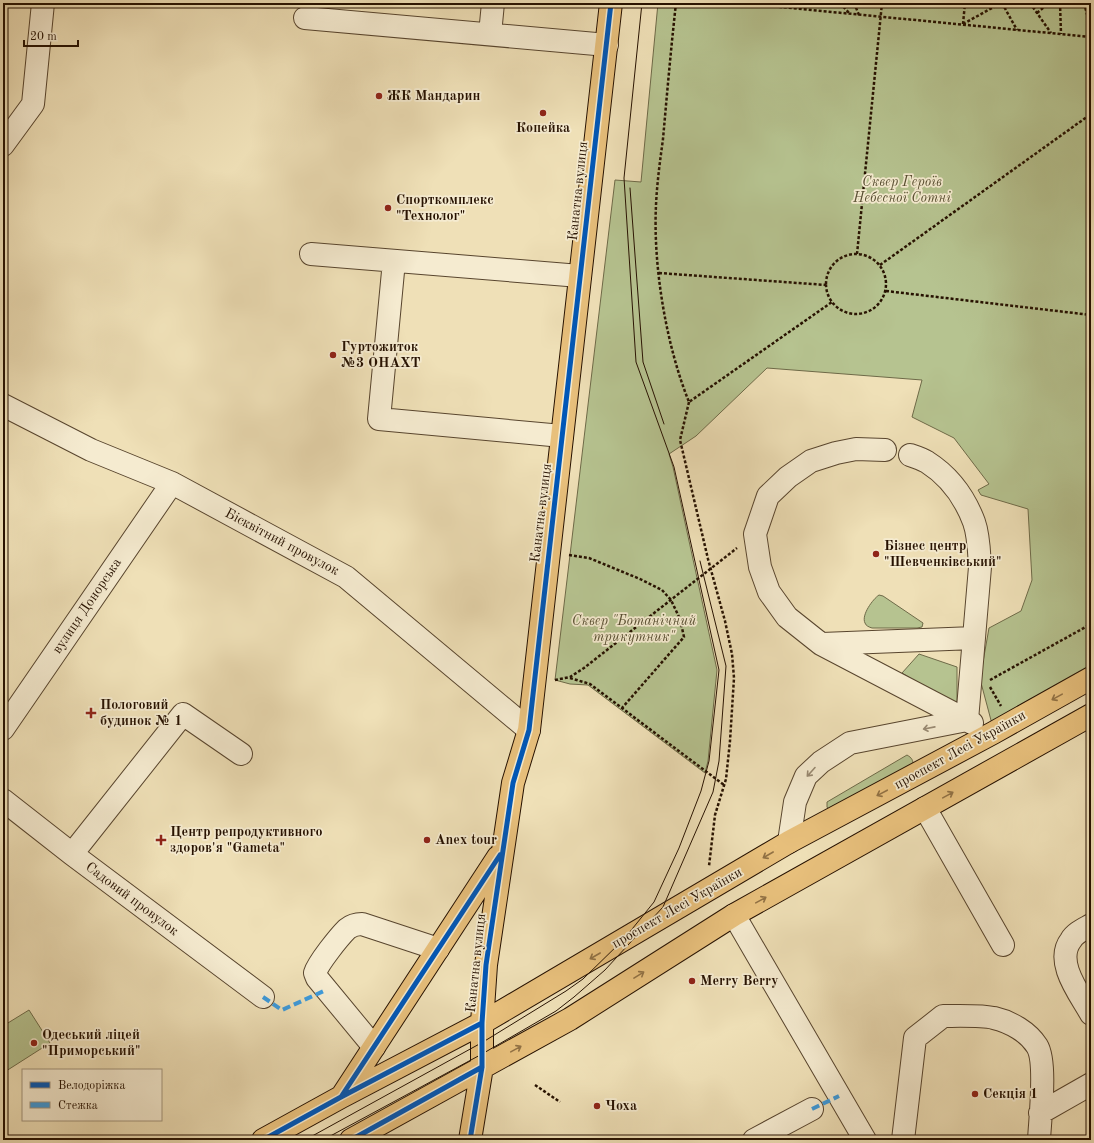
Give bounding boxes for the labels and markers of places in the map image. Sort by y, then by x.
place label: ЖК Мандарин [387,89,480,103]
marker: ЖК Мандарин [374,91,384,101]
marker: Копейка [538,108,548,118]
place label: Копейка [516,121,570,135]
place label: Спорткомплекс "Технолог" [396,193,494,223]
marker: Спорткомплекс "Технолог" [383,203,393,213]
place label: Гуртожиток №3 ОНАХТ [341,340,421,370]
marker: Гуртожиток №3 ОНАХТ [328,350,338,360]
place label: Бізнес центр "Шевченківський" [884,539,1002,569]
marker: Бізнес центр "Шевченківський" [871,549,881,559]
place label: Пологовий будинок № 1 [100,698,182,728]
marker: Пологовий будинок № 1 [85,707,97,719]
place label: Центр репродуктивного здоров'я "Gameta" [170,825,322,855]
place label: Anex tour [435,833,497,847]
marker: Центр репродуктивного здоров'я "Gameta" [155,834,167,846]
marker: Anex tour [422,835,432,845]
place label: Merry Berry [700,974,779,988]
marker: Merry Berry [687,976,697,986]
place label: Одеський ліцей "Приморський" [42,1028,140,1058]
marker: Одеський ліцей "Приморський" [29,1038,39,1048]
place label: Секція 1 [983,1087,1038,1101]
marker: Секція 1 [970,1089,980,1099]
place label: Чоха [605,1099,637,1113]
marker: Чоха [592,1101,602,1111]

